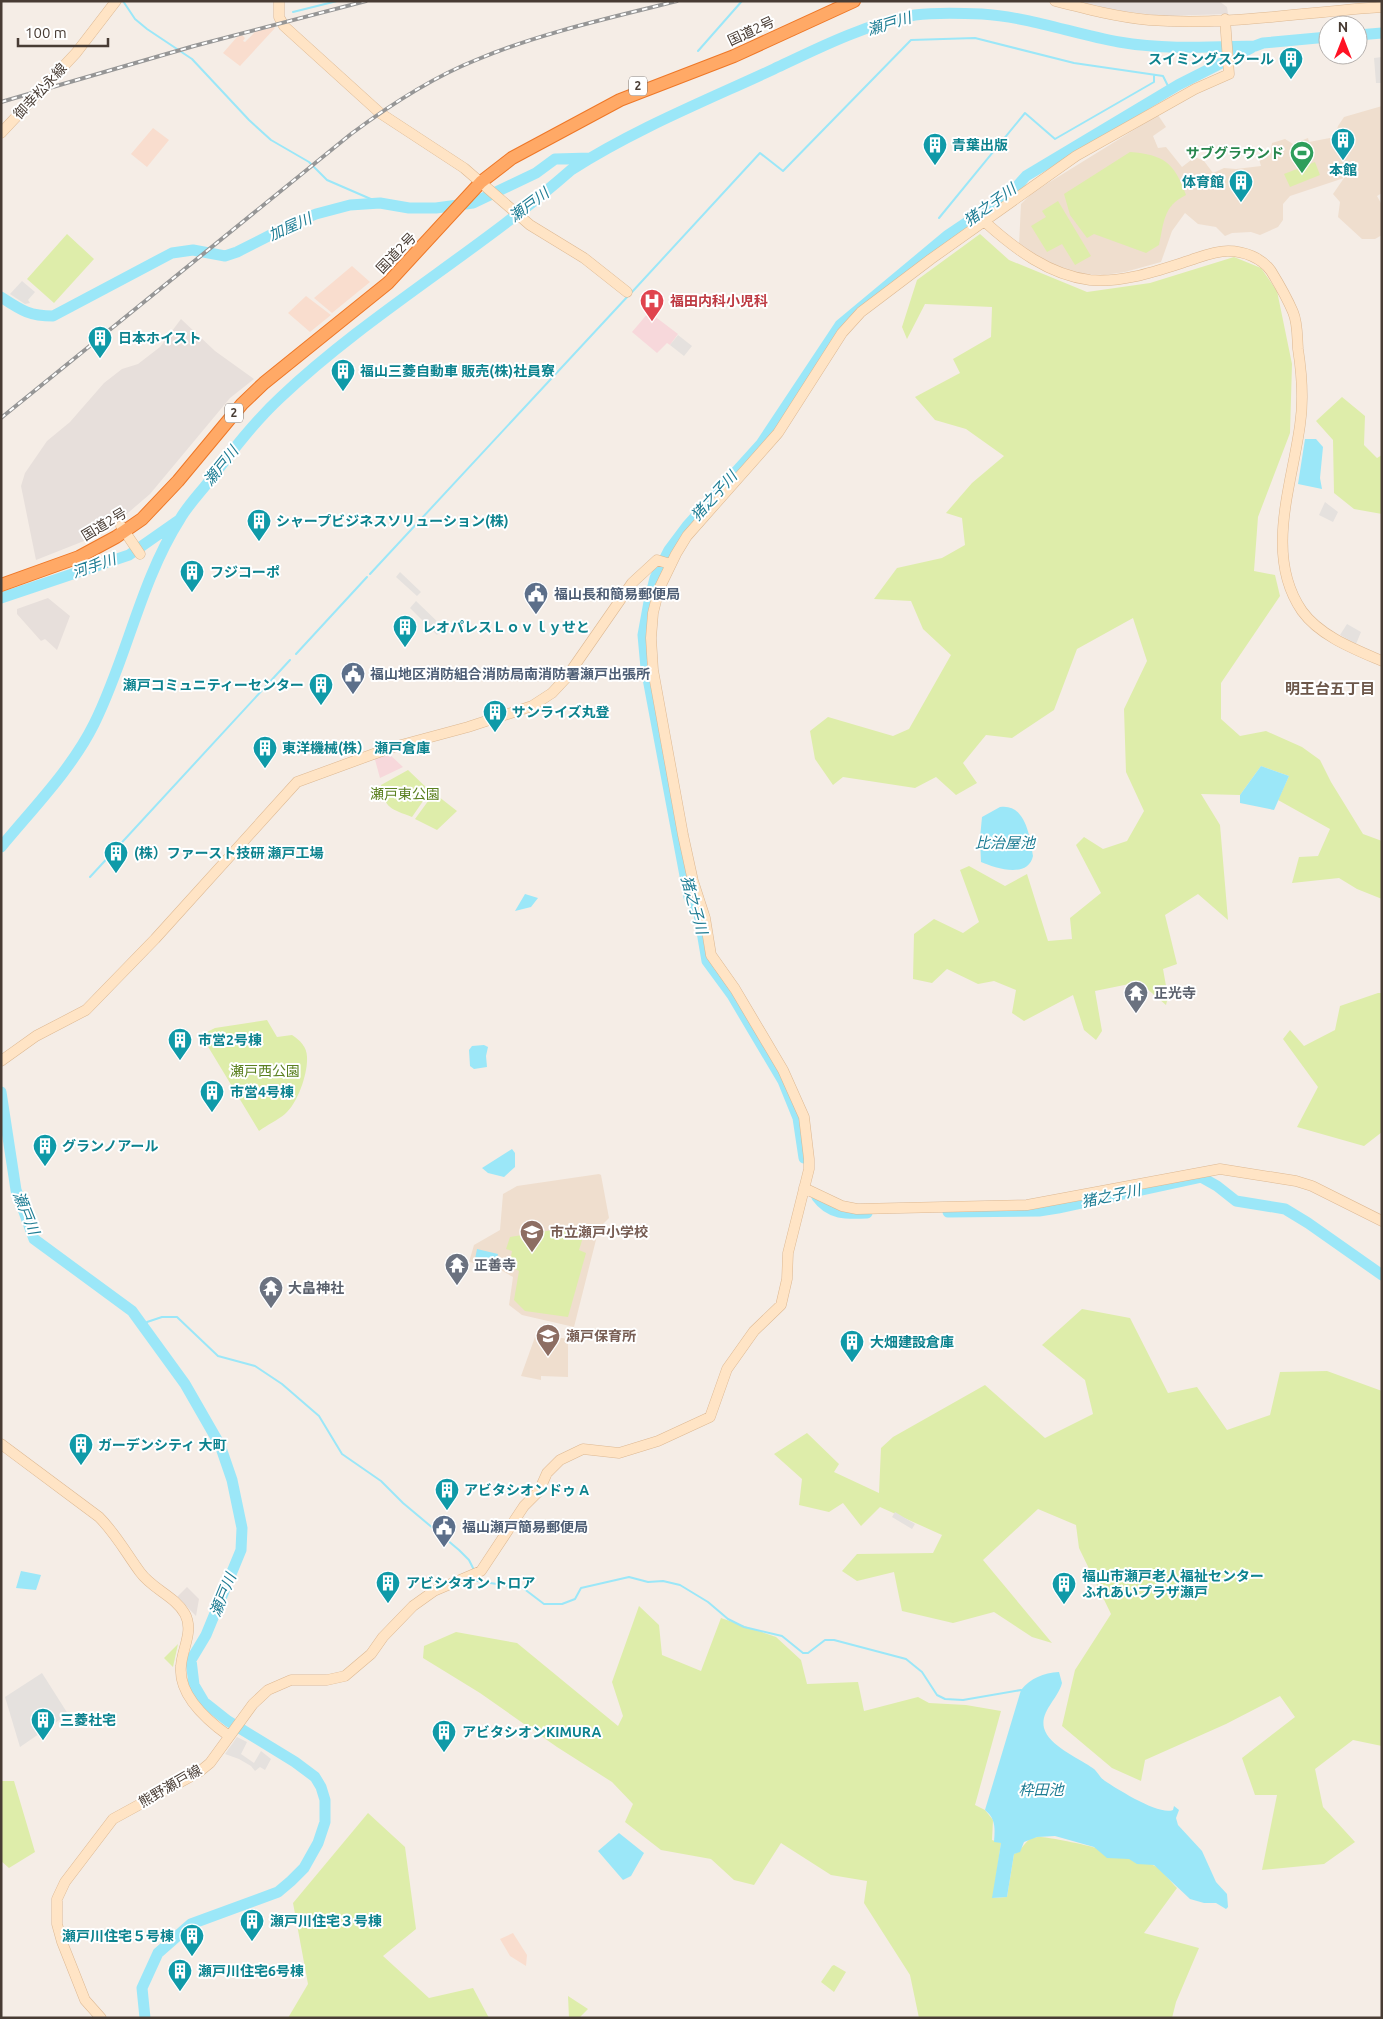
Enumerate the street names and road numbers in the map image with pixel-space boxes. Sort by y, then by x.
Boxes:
street label: 国道2号 [725,13,777,49]
street label: 御幸松永線 [10,60,70,122]
road number: 2 [629,76,647,95]
street label: 国道2号 [373,229,419,277]
road number: 2 [225,403,243,422]
street label: 国道2号 [78,504,130,544]
street label: 熊野瀬戸線 [136,1762,204,1810]

